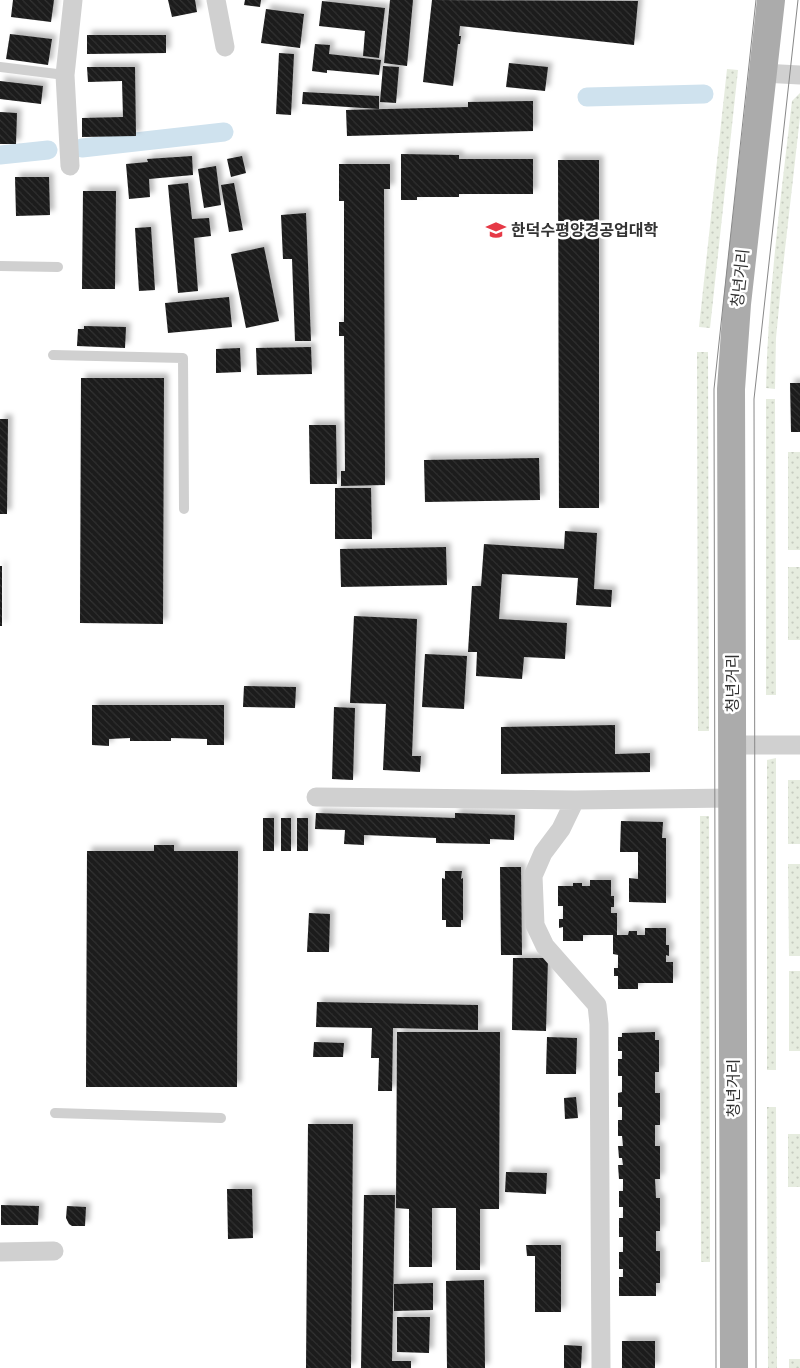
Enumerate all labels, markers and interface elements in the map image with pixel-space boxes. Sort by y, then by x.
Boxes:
school or university icon: 한덕수평양경공업대학 [485,219,507,241]
place label: 한덕수평양경공업대학 [511,221,658,240]
street label: 청년거리 [727,248,753,308]
street label: 청년거리 [723,654,742,712]
street label: 청년거리 [724,1059,743,1117]

